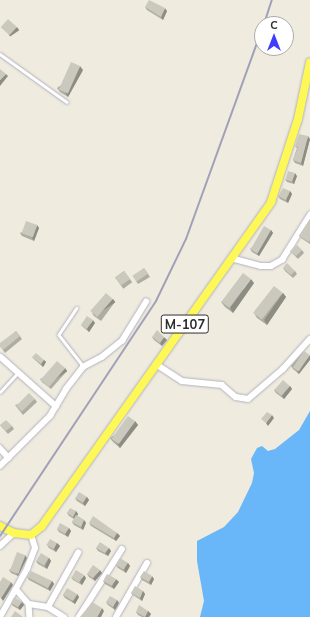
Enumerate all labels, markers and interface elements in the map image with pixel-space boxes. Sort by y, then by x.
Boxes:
north arrow [254,16,294,56]
text: С [270,18,278,32]
road number: М-107 [160,313,210,335]

